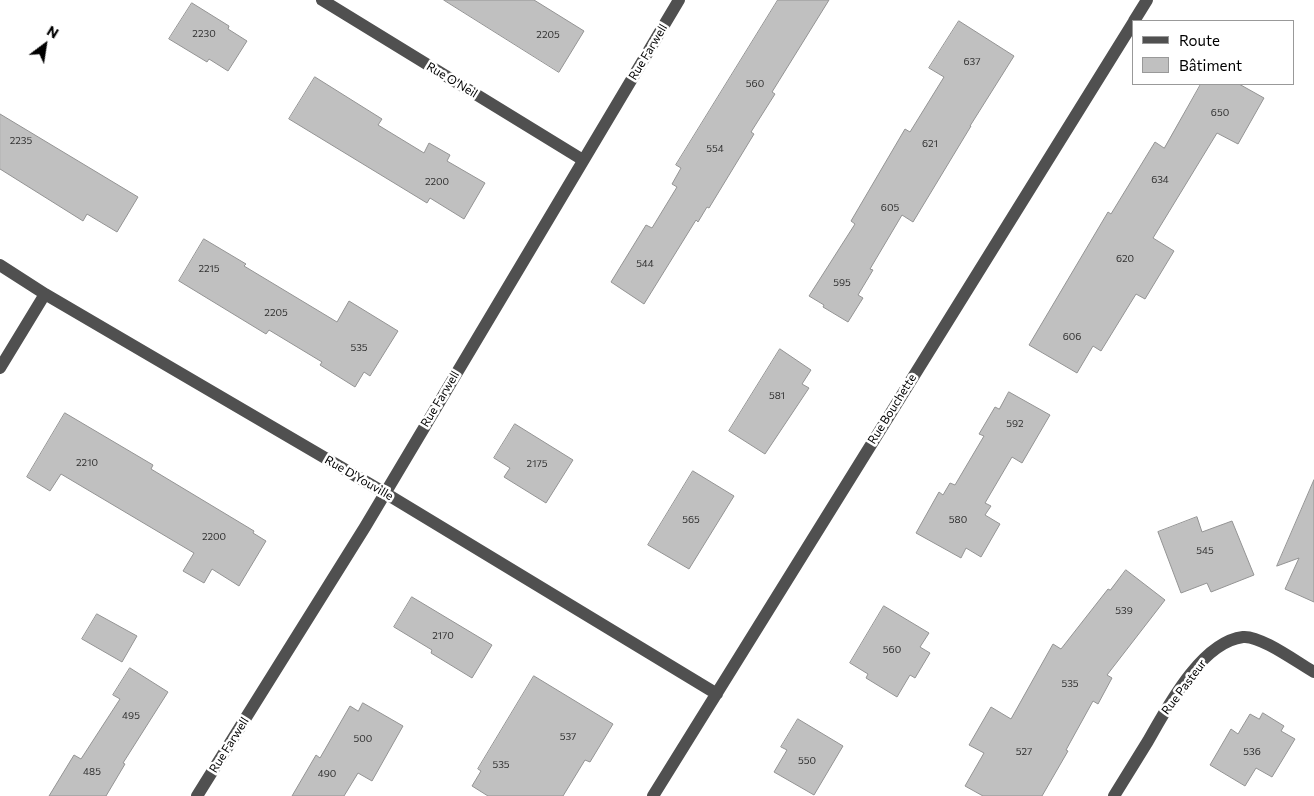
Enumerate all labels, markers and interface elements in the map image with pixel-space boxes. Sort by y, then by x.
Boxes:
north arrow [20,20,70,70]
legend [1132,20,1294,85]
street label: Rue Farwell [626,21,670,83]
text: N [44,22,62,42]
house number: 2230 [192,28,216,40]
house number: 2205 [536,29,560,41]
text: Route [1179,31,1220,49]
house number: 637 [964,56,980,68]
text: Bâtiment [1179,56,1242,74]
street label: Rue O'Neil [424,59,480,101]
house number: 560 [746,78,764,90]
house number: 650 [1211,107,1229,119]
house number: 2235 [10,135,32,147]
house number: 621 [922,138,938,150]
house number: 554 [706,143,724,155]
house number: 634 [1151,174,1169,186]
house number: 2200 [425,176,449,188]
house number: 605 [881,202,899,214]
house number: 620 [1116,253,1134,265]
house number: 544 [636,258,654,270]
house number: 2215 [198,263,220,275]
house number: 595 [833,277,851,289]
house number: 2205 [264,307,288,319]
house number: 606 [1063,331,1081,343]
house number: 535 [350,342,368,354]
street label: Rue Farwell [418,368,462,430]
street label: Rue Bouchette [865,371,919,447]
house number: 581 [769,390,785,402]
house number: 592 [1006,418,1024,430]
street label: Rue D'Youville [322,453,396,503]
house number: 2210 [76,457,98,469]
house number: 2175 [527,458,547,470]
house number: 565 [682,514,700,526]
house number: 580 [949,514,967,526]
house number: 2200 [202,531,226,543]
house number: 545 [1196,545,1214,557]
house number: 539 [1115,605,1133,617]
house number: 2170 [432,630,454,642]
house number: 560 [883,644,901,656]
street label: Rue Pasteur [1159,657,1209,717]
house number: 535 [1061,678,1079,690]
house number: 495 [122,710,140,722]
street label: Rue Farwell [206,715,252,775]
house number: 537 [560,731,576,743]
house number: 500 [354,733,372,745]
house number: 527 [1016,746,1032,758]
house number: 536 [1243,746,1261,758]
house number: 550 [798,755,816,767]
house number: 535 [492,759,510,771]
house number: 485 [83,766,101,778]
house number: 490 [318,768,336,780]

